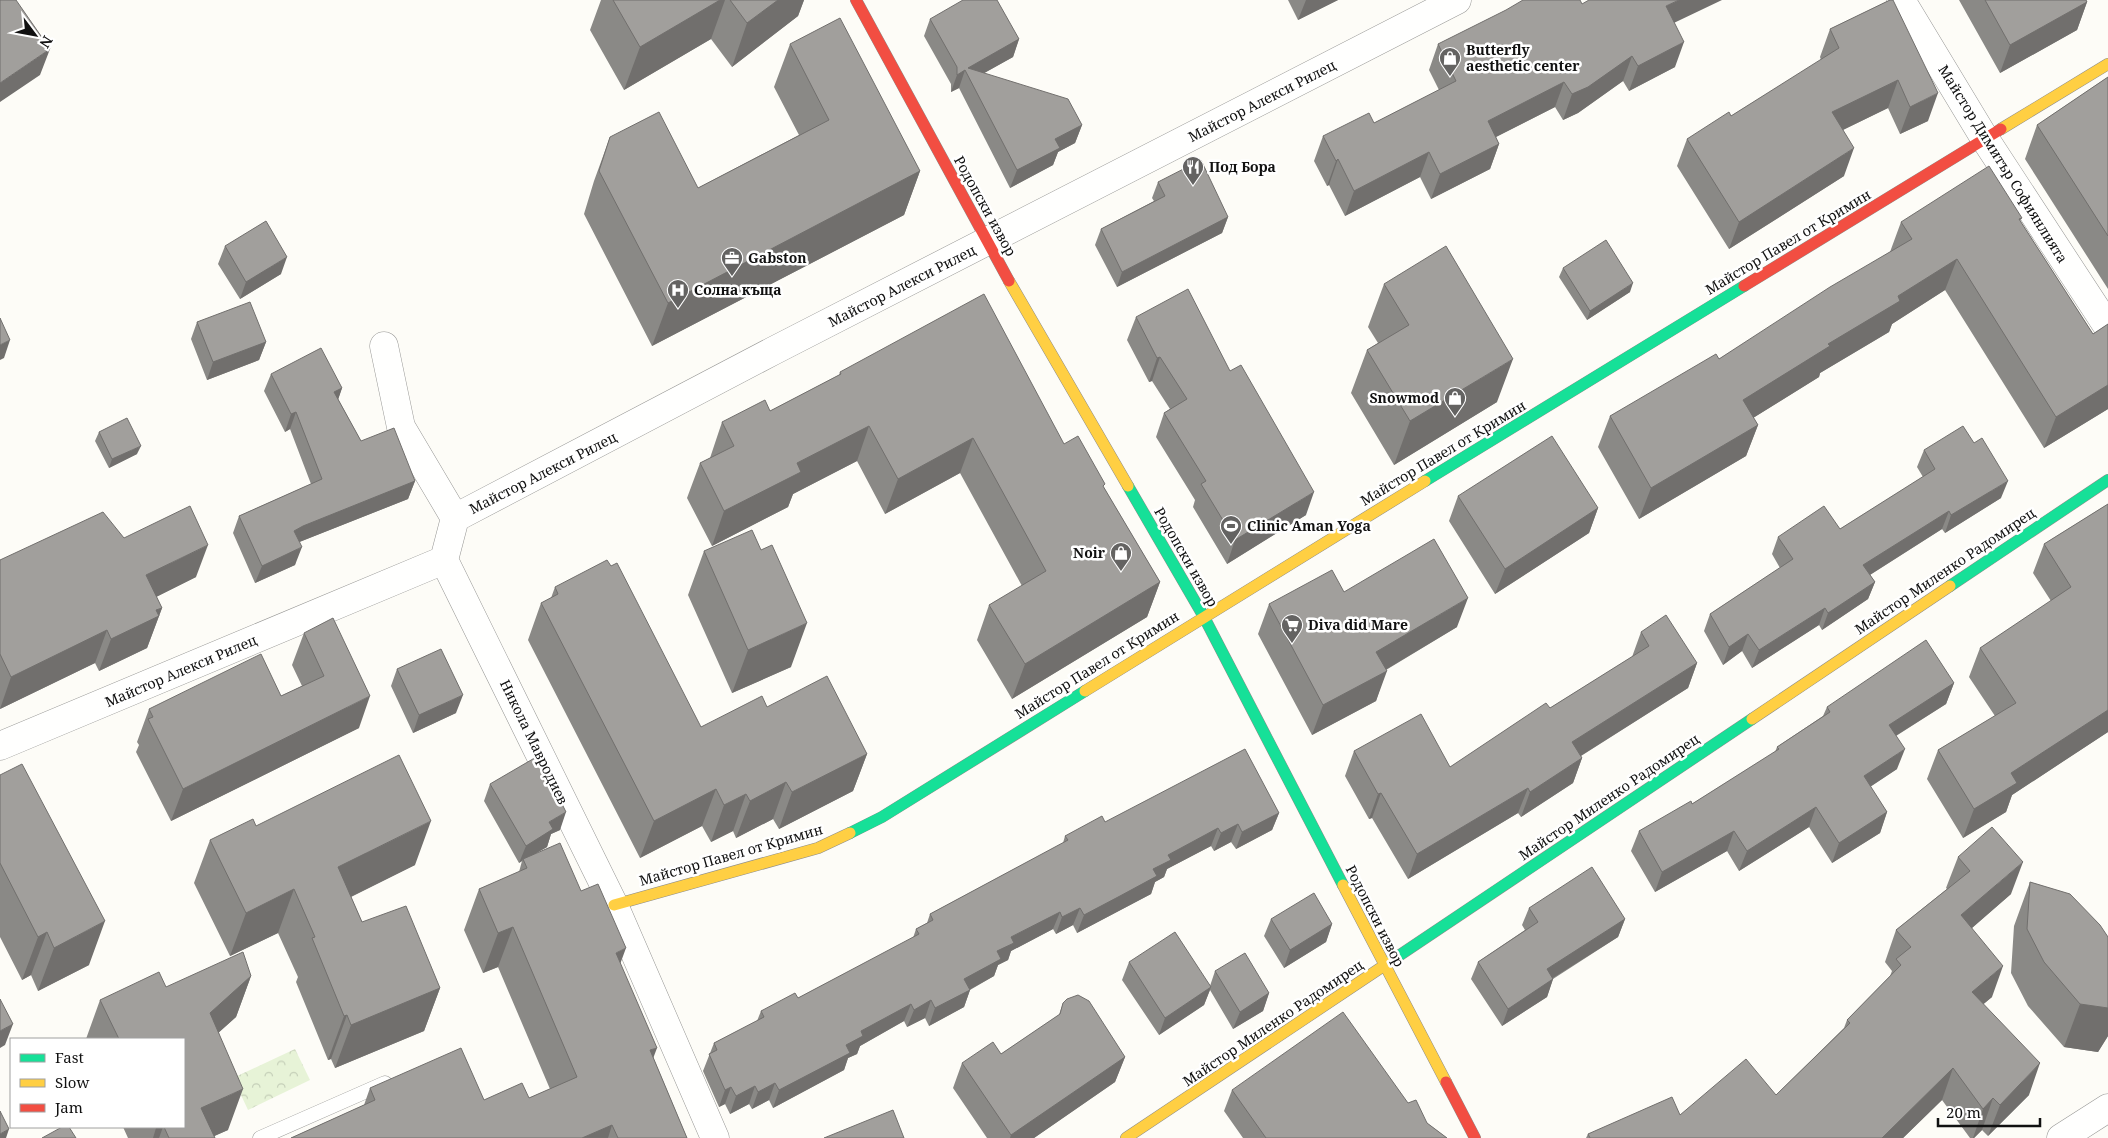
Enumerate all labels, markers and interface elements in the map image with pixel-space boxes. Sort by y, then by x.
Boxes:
north arrow [10,10,60,60]
text: N [35,32,57,52]
place label: Butterfly aesthetic center [1466,40,1580,75]
shop icon: Butterfly aesthetic center [1438,46,1462,77]
street label: Майстор Алекси Рилец [1185,55,1339,146]
street label: Майстор Димитър Софиянлията [1934,61,2072,266]
street label: Родопски извор [950,152,1021,259]
restaurant icon: Под Бора [1181,155,1205,186]
place label: Под Бора [1209,157,1276,176]
street label: Майстор Павел от Кримин [1701,185,1874,299]
street label: Майстор Алекси Рилец [825,240,979,331]
office icon: Gabston [720,246,744,277]
place label: Gabston [748,248,807,267]
hospital icon: Солна къща [666,278,690,309]
place label: Солна къща [694,280,781,299]
shop icon: Snowmod [1443,386,1467,417]
place label: Snowmod [1369,388,1439,407]
street label: Майстор Павел от Кримин [1356,396,1529,510]
street label: Майстор Алекси Рилец [466,427,620,518]
street label: Майстор Миленко Радомирец [1851,503,2039,638]
street label: Родопски извор [1150,504,1223,610]
sports icon: Clinic Aman Yoga [1219,514,1243,545]
place label: Clinic Aman Yoga [1247,516,1371,535]
shop icon: Noir [1109,541,1133,572]
place label: Noir [1073,543,1106,562]
street label: Майстор Павел от Кримин [1011,606,1182,723]
supermarket icon: Diva did Mare [1280,613,1304,644]
place label: Diva did Mare [1308,615,1408,634]
street label: Майстор Алекси Рилец [102,630,260,711]
street label: Никола Мавродиев [496,676,573,808]
street label: Майстор Миленко Радомирец [1515,729,1703,864]
street label: Майстор Павел от Кримин [637,819,825,890]
street label: Родопски извор [1342,862,1409,970]
street label: Майстор Миленко Радомирец [1179,955,1367,1090]
legend [10,1038,185,1128]
text: Fast [55,1047,84,1067]
text: Slow [55,1072,89,1092]
scale bar [1938,1096,2040,1128]
text: Jam [54,1097,83,1117]
text: 20 m [1946,1102,1981,1122]

